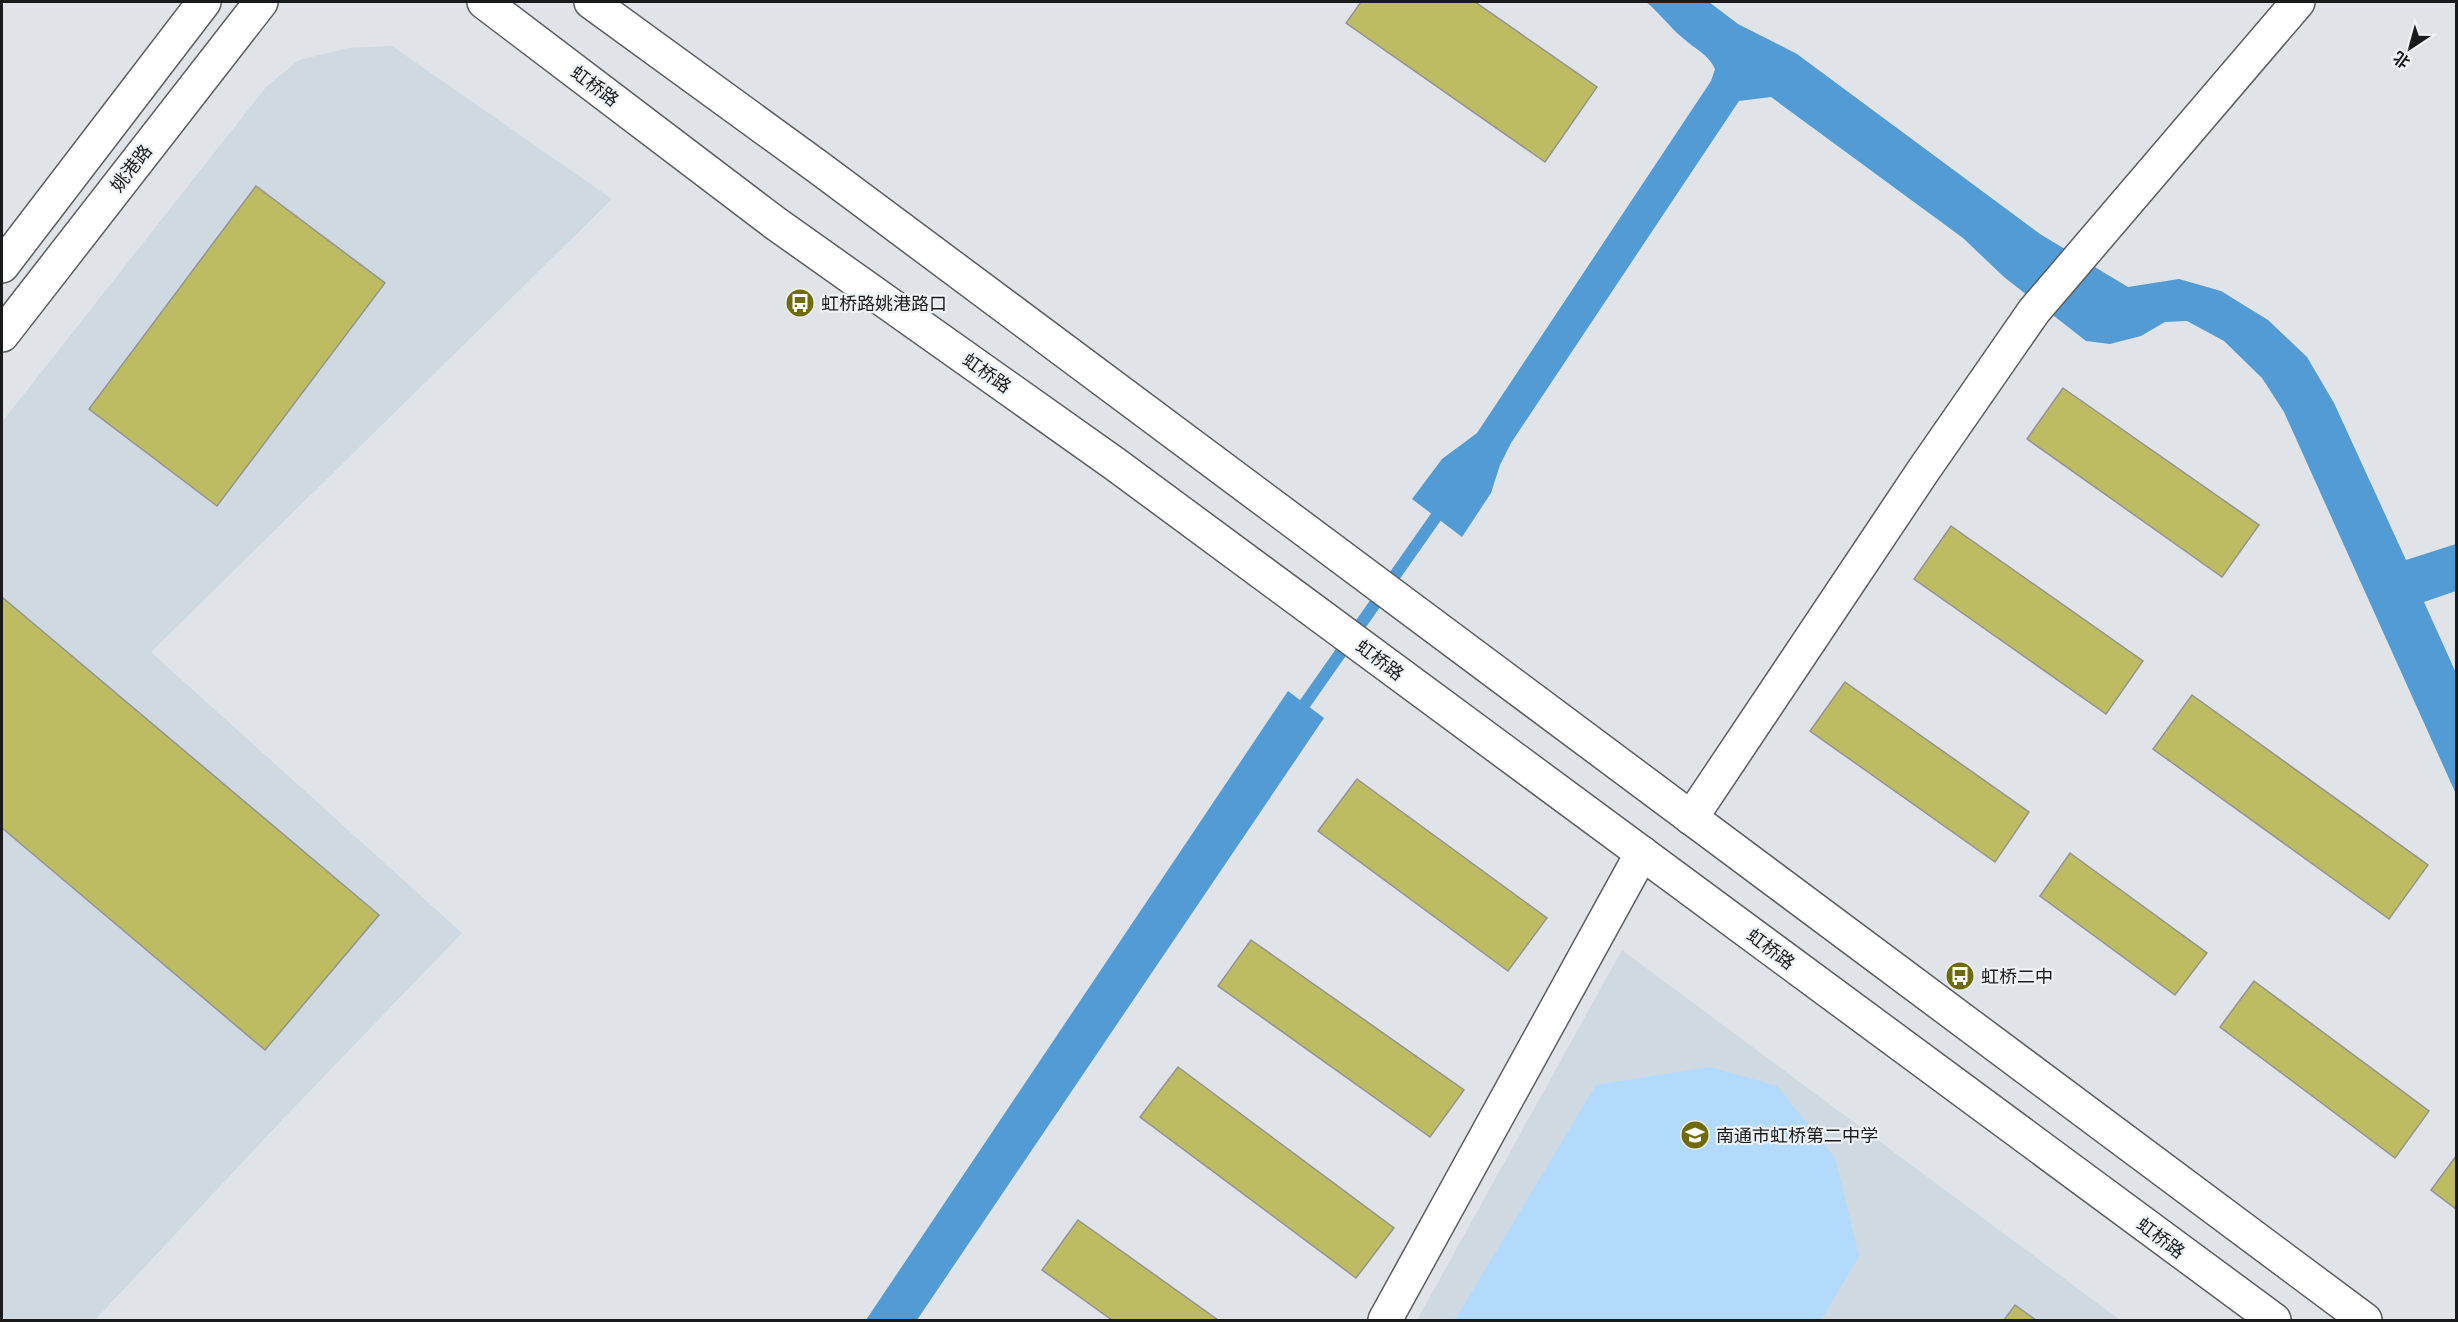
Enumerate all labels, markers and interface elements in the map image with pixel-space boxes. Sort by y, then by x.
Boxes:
north arrow [2380,18,2440,78]
text: 北 [2389,48,2413,72]
street label: 虹桥路 [567,61,623,111]
street label: 姚港路 [106,140,156,196]
bus stop icon: 虹桥路姚港路口 [784,287,816,319]
place label: 虹桥路姚港路口 [821,293,947,314]
street label: 虹桥路 [959,349,1015,397]
street label: 虹桥路 [1352,635,1408,685]
street label: 虹桥路 [1743,924,1799,974]
bus stop icon: 虹桥二中 [1944,960,1976,992]
place label: 虹桥二中 [1981,966,2053,987]
school or university icon: 南通市虹桥第二中学 [1679,1119,1711,1151]
place label: 南通市虹桥第二中学 [1716,1125,1878,1146]
street label: 虹桥路 [2133,1213,2189,1263]

